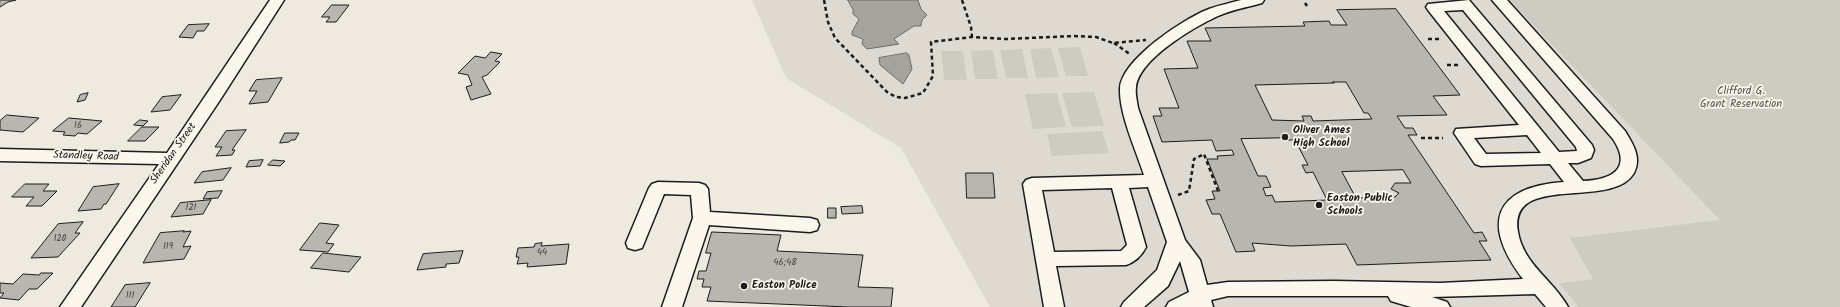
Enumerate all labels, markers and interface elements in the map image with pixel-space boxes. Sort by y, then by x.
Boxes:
park label: Clifford G. Grant Reservation [1700,85,1782,111]
house number: 16 [74,121,82,131]
street label: Sheridan Street [148,121,200,187]
place label: Oliver Ames High School [1293,124,1350,150]
marker: Oliver Ames High School [1280,132,1290,142]
street label: Standley Road [53,149,119,165]
place label: Easton Public Schools [1327,192,1393,218]
marker: Easton Public Schools [1314,200,1324,210]
house number: 121 [186,203,196,213]
house number: 120 [54,234,66,244]
house number: 119 [163,242,173,252]
house number: 44 [537,248,547,258]
house number: 46;48 [773,258,797,268]
place label: Easton Police [752,279,817,293]
marker: Easton Police [739,281,749,291]
house number: 111 [126,291,134,301]

